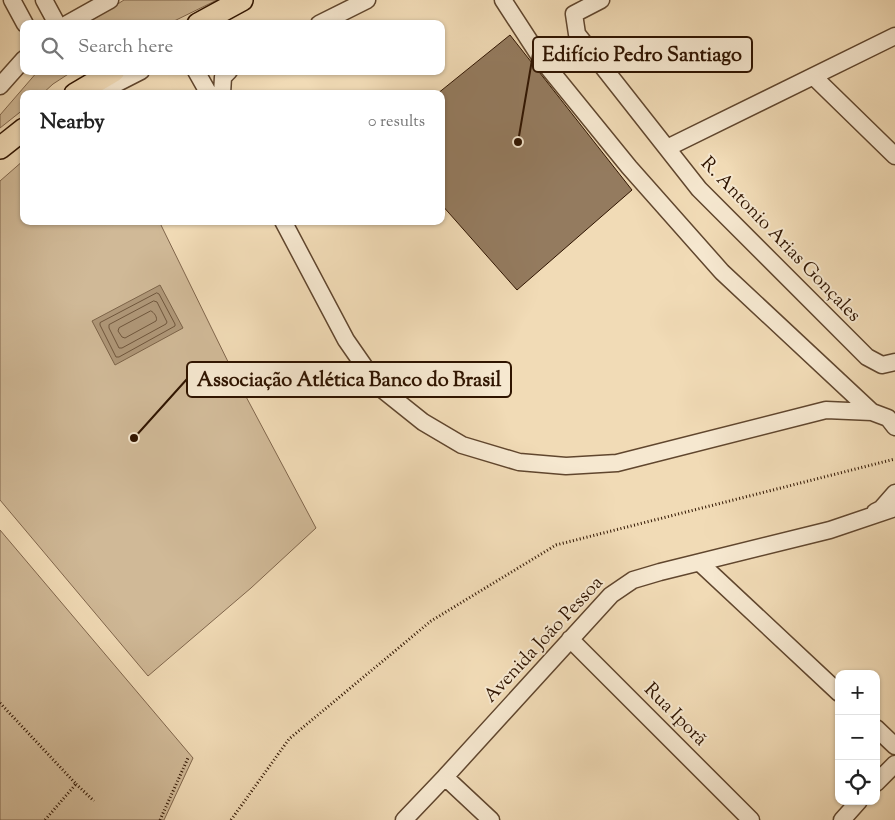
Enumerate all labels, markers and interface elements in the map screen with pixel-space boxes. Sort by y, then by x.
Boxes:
search box [20,20,445,75]
icon: search [38,34,66,62]
text: Search here [78,34,173,61]
callout: Edifício Pedro Santiago [533,37,752,72]
text: Edifício Pedro Santiago [542,42,742,71]
text: Nearby [40,108,105,138]
text: 0 results [368,111,425,134]
street label: R. Antonio Arias Gonçales [694,151,866,329]
callout: Associação Atlética Banco do Brasil [187,362,511,397]
text: Associação Atlética Banco do Brasil [197,367,502,396]
street label: Avenida João Pessoa [478,571,610,709]
map controls [835,670,880,805]
button: + [835,670,880,715]
street label: Rua Iporã [637,677,713,753]
button: − [835,715,880,760]
button: locate [835,760,880,805]

